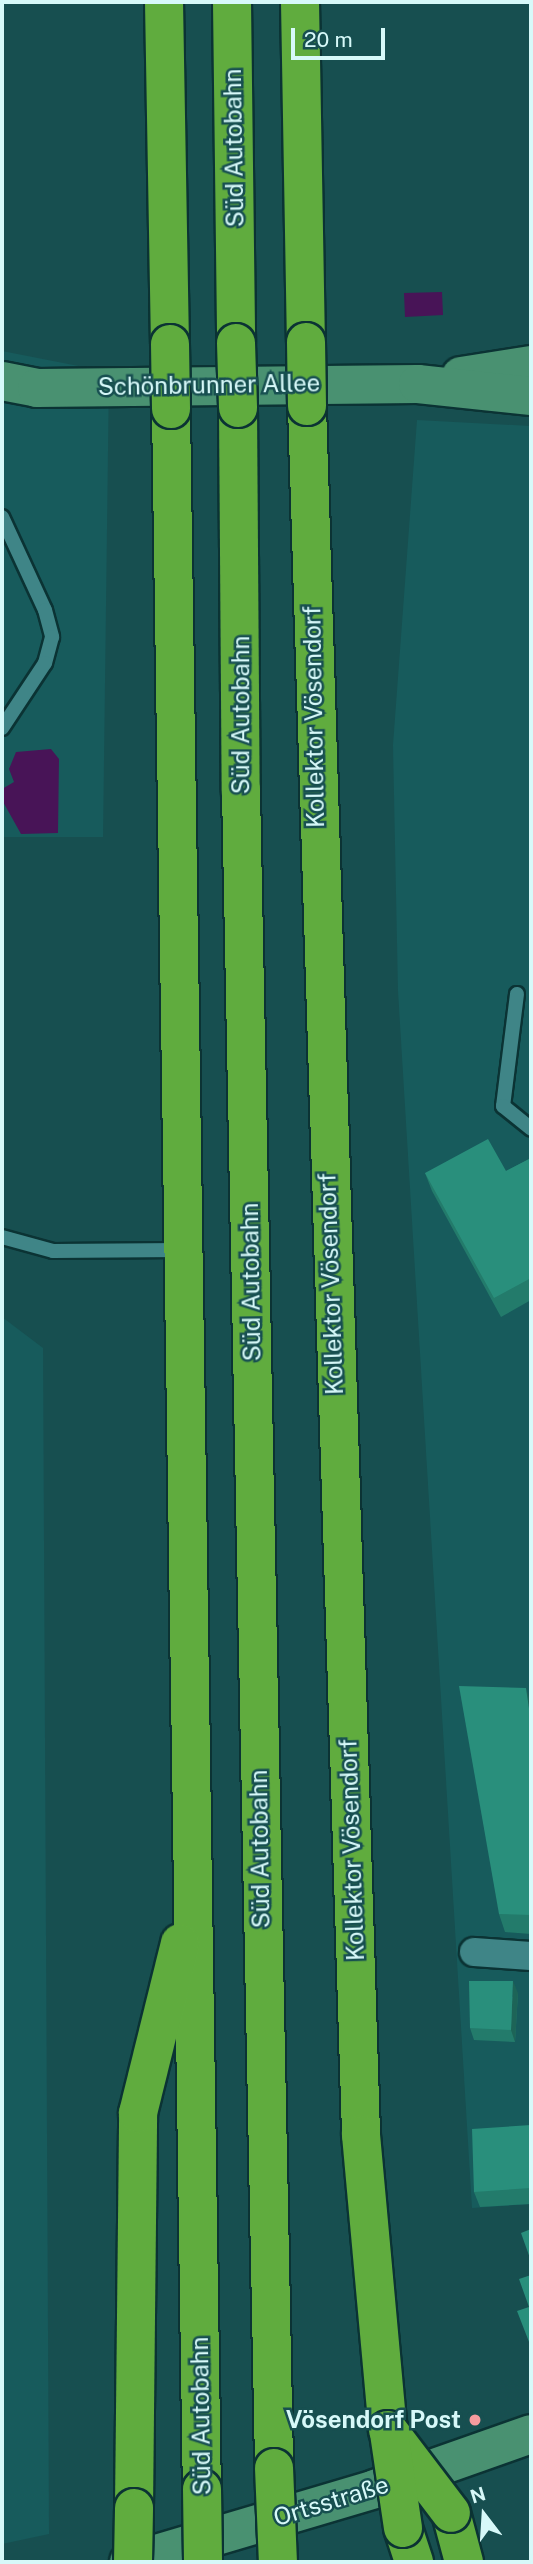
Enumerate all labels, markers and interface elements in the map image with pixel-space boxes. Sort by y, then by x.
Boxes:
scale bar [295,14,390,58]
text: 20 m [304,27,353,52]
street label: Süd Autobahn [218,68,250,228]
street label: Schönbrunner Allee [98,369,320,401]
street label: Kollektor Vösendorf [298,606,330,828]
street label: Süd Autobahn [227,636,255,794]
street label: Kollektor Vösendorf [313,1172,349,1396]
street label: Süd Autobahn [235,1202,267,1362]
street label: Kollektor Vösendorf [334,1738,370,1962]
street label: Süd Autobahn [244,1769,276,1929]
street label: Süd Autobahn [185,2336,217,2496]
place label: Vösendorf Post [286,2406,461,2434]
marker: Vösendorf Post [467,2412,483,2428]
street label: Ortsstraße [270,2470,392,2532]
north arrow [449,2480,519,2550]
text: N [468,2482,488,2508]

